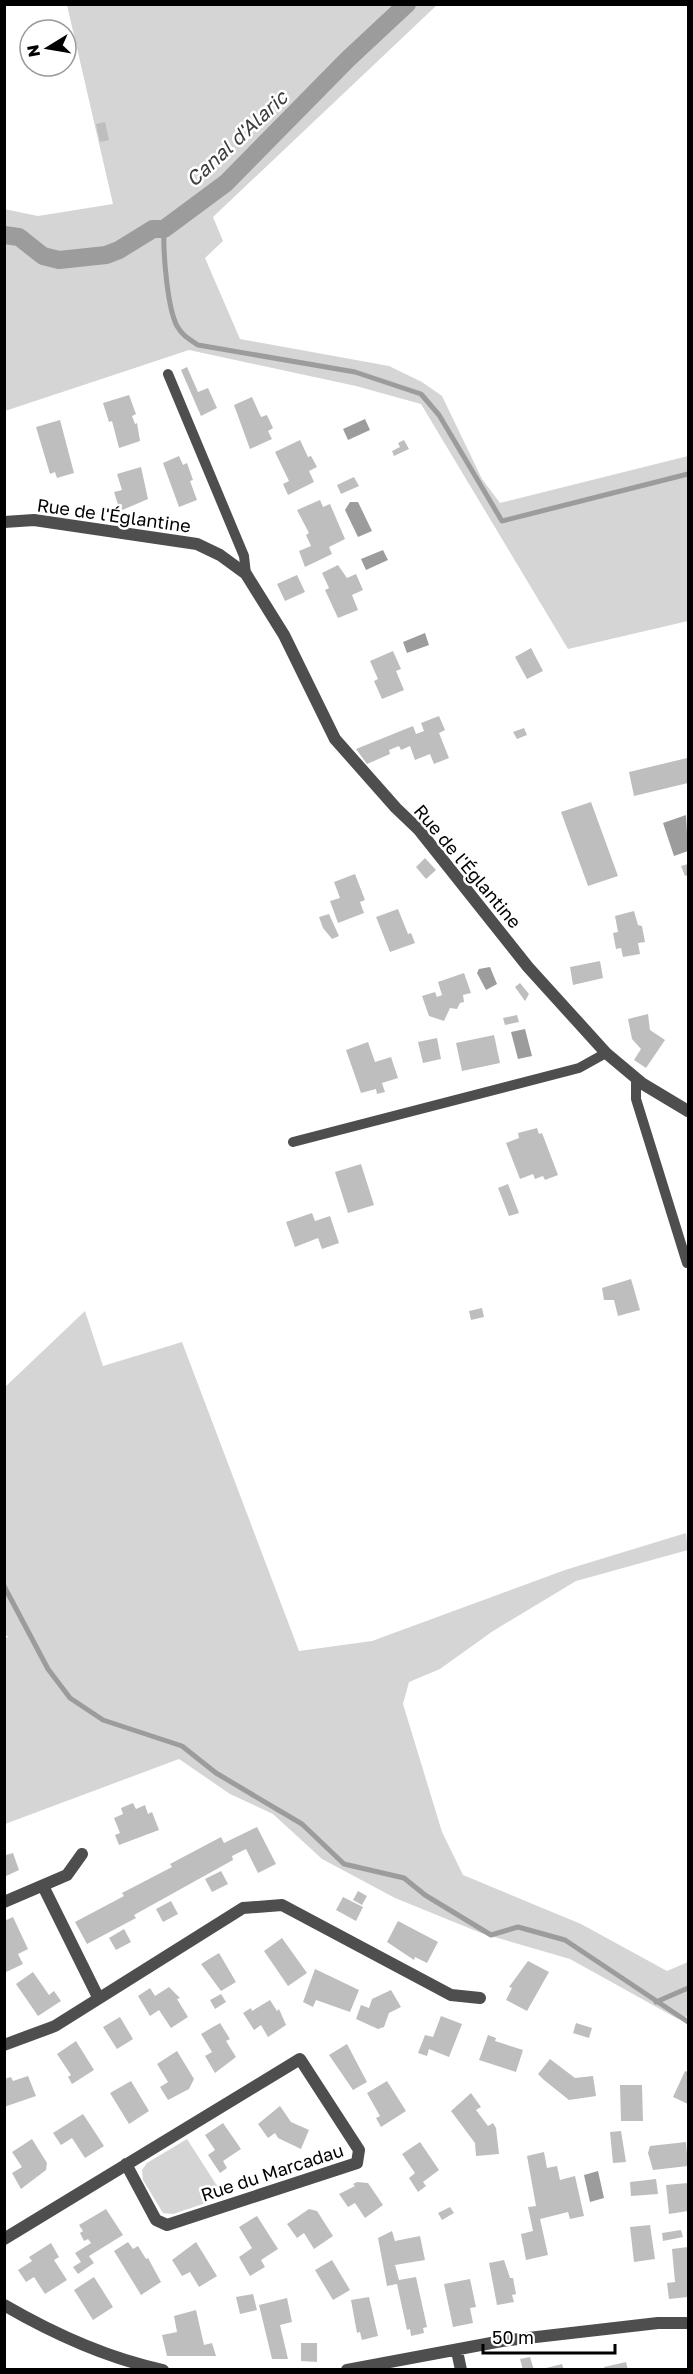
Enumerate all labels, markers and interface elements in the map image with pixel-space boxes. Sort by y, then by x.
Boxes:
north arrow [18,18,78,78]
text: N [22,43,44,59]
water label: Canal d'Alaric [180,84,292,191]
street label: Rue de l'Églantine [36,493,192,537]
street label: Rue de l'Églantine [410,800,526,932]
street label: Rue du Marcadau [198,2139,346,2205]
scale bar [483,2317,615,2355]
text: 50 m [492,2326,534,2348]

